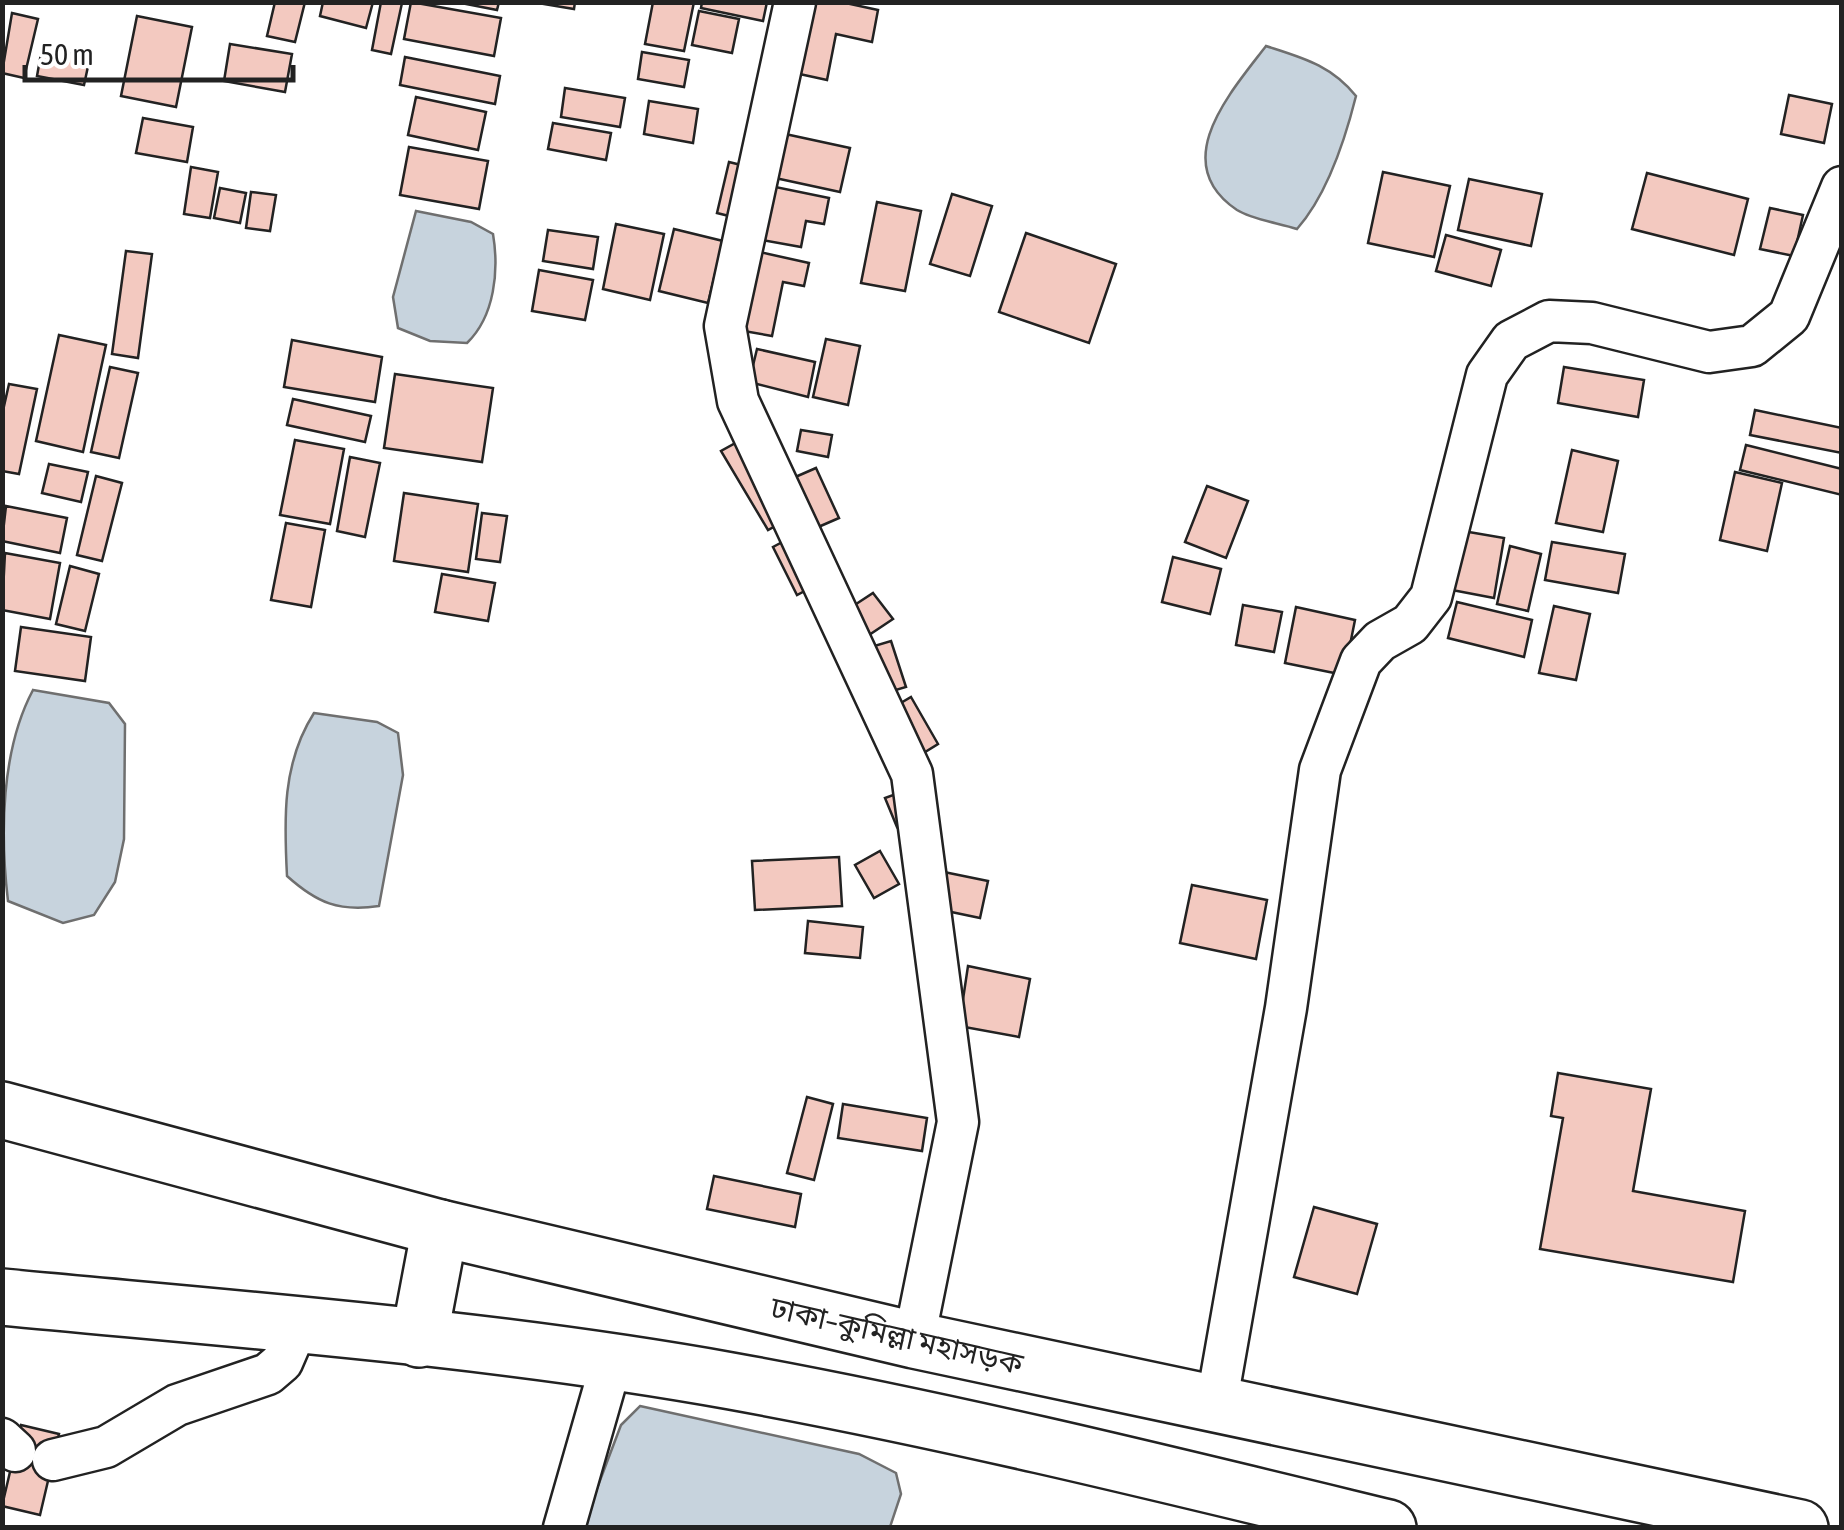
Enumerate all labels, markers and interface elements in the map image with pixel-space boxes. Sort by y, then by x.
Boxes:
scale bar [25,20,292,82]
text: 50 m [40,37,94,71]
street label: ঢাকা–কুমিল্লা মহাসড়ক [766,1289,1027,1382]

